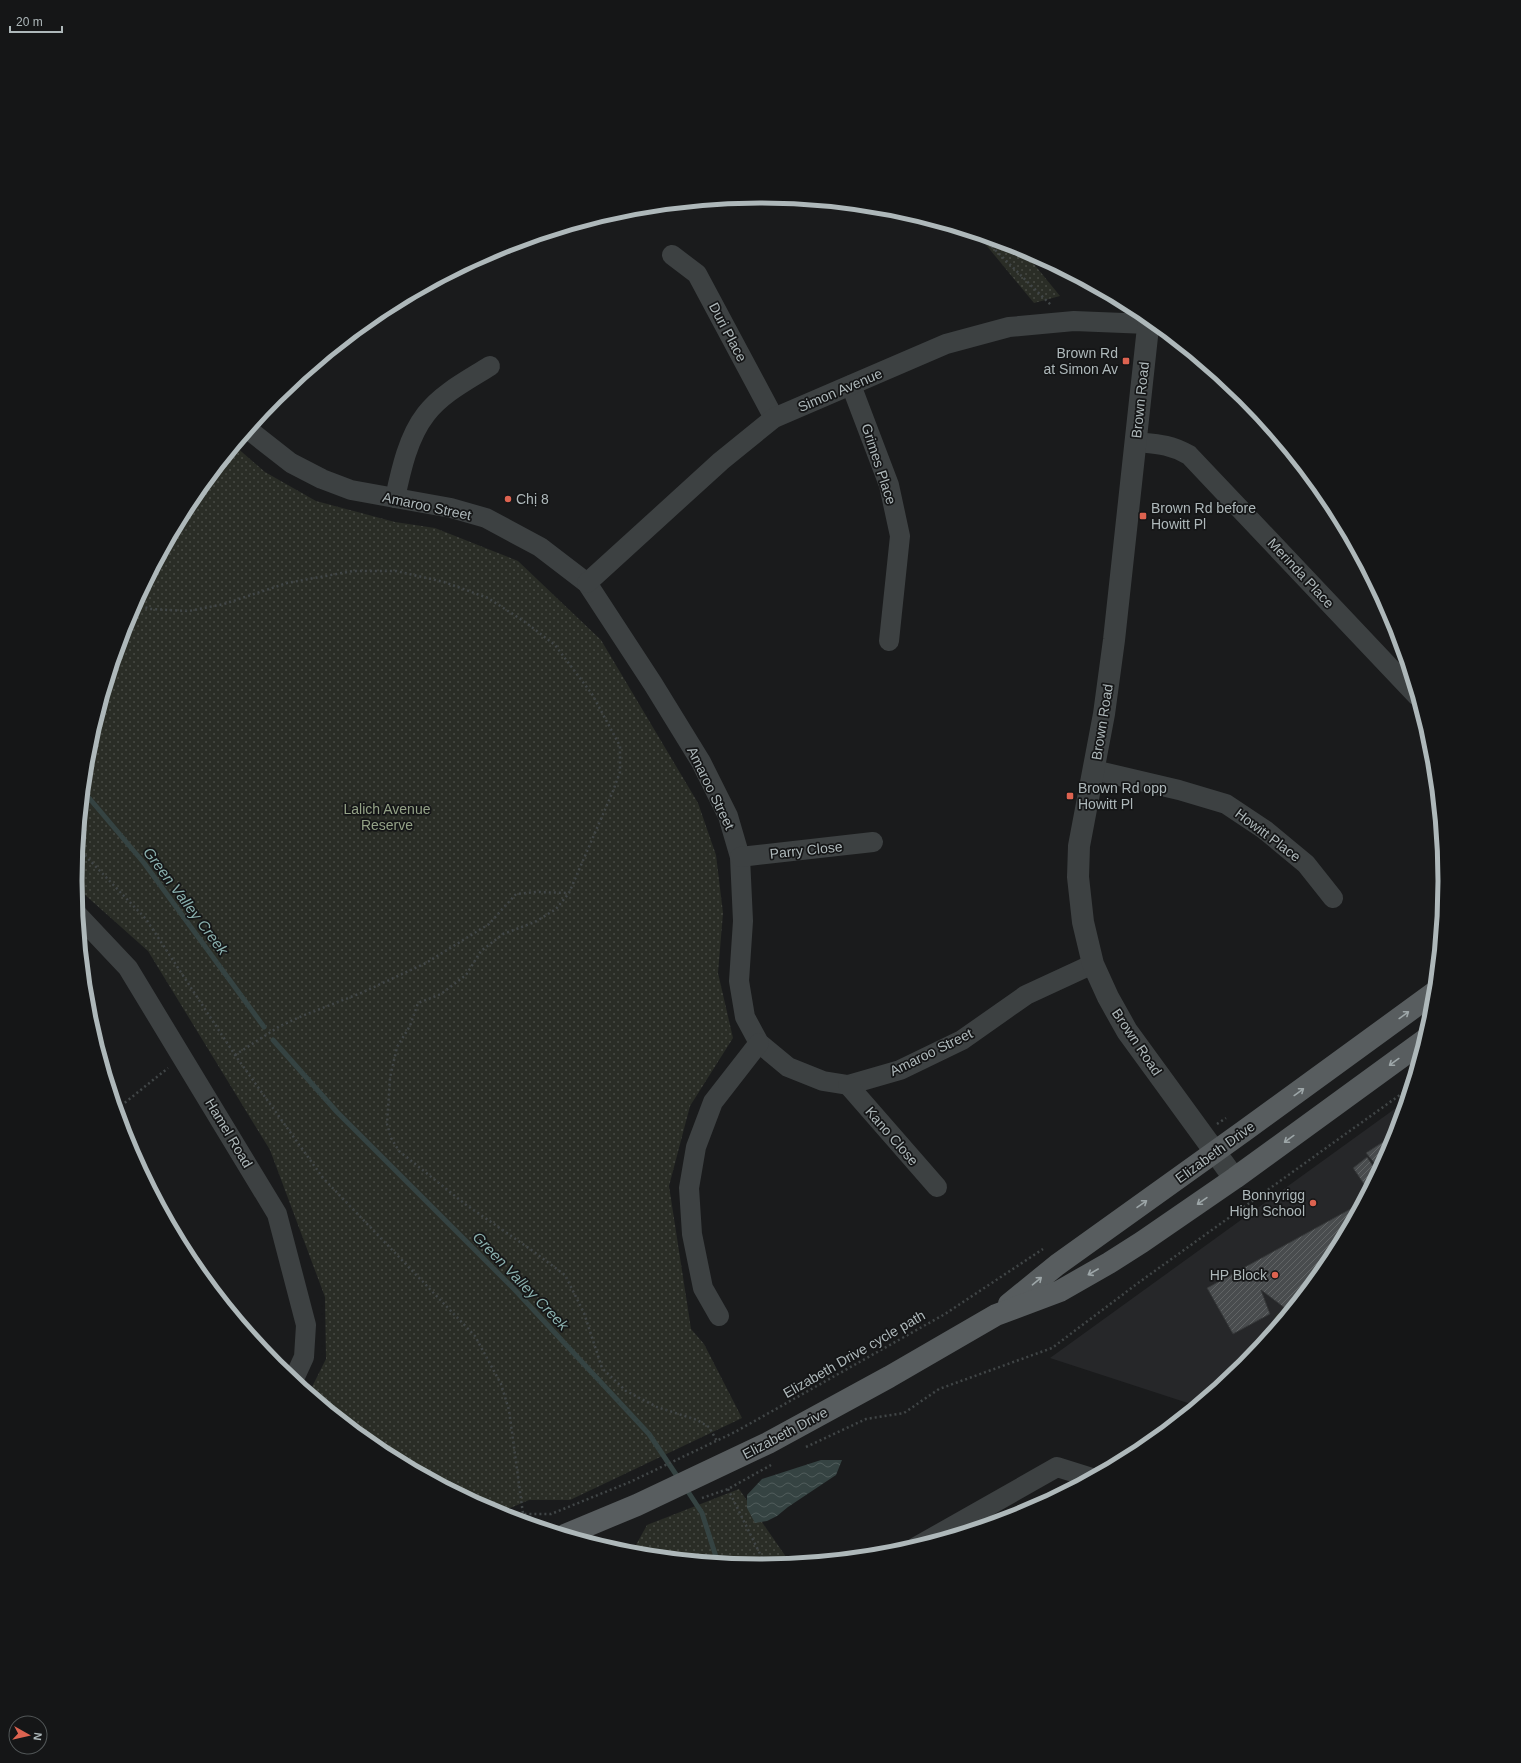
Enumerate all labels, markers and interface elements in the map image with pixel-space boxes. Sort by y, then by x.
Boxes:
scale bar [10,8,62,34]
text: 20 m [16,15,43,29]
street label: Duri Place [706,300,750,364]
place label: Brown Rd at Simon Av [1044,345,1118,377]
marker: Brown Rd at Simon Av [1121,356,1131,366]
street label: Brown Road [1128,361,1152,439]
street label: Simon Avenue [795,365,885,415]
street label: Grimes Place [858,422,900,507]
street label: Amaroo Street [381,489,473,523]
place label: Chị 8 [516,491,549,507]
marker: Chị 8 [503,494,513,504]
place label: Brown Rd before Howitt Pl [1151,500,1256,532]
marker: Brown Rd before Howitt Pl [1138,511,1148,521]
street label: Merinda Place [1265,535,1338,611]
street label: Brown Road [1088,683,1116,761]
street label: Amaroo Street [684,744,738,832]
place label: Brown Rd opp Howitt Pl [1078,780,1167,812]
marker: Brown Rd opp Howitt Pl [1065,791,1075,801]
park label: Lalich Avenue Reserve [344,801,431,833]
street label: Howitt Place [1232,805,1304,865]
street label: Parry Close [769,838,843,862]
water label: Green Valley Creek [140,844,233,959]
street label: Brown Road [1109,1006,1165,1078]
one-way arrow [1398,1011,1409,1019]
street label: Amaroo Street [887,1025,975,1079]
one-way arrow [1389,1058,1400,1066]
one-way arrow [1293,1088,1304,1096]
street label: Hamel Road [202,1096,256,1170]
street label: Kano Close [862,1103,922,1169]
street label: Elizabeth Drive [1172,1118,1258,1186]
one-way arrow [1284,1135,1295,1143]
place label: Bonnyrigg High School [1230,1187,1305,1219]
one-way arrow [1196,1197,1207,1205]
marker: Bonnyrigg High School [1308,1198,1318,1208]
one-way arrow [1136,1200,1147,1208]
water label: Green Valley Creek [470,1228,573,1335]
place label: HP Block [1210,1267,1268,1283]
one-way arrow [1087,1269,1099,1277]
marker: HP Block [1270,1270,1280,1280]
one-way arrow [1032,1277,1042,1286]
street label: Elizabeth Drive cycle path [780,1307,928,1401]
street label: Elizabeth Drive [740,1404,831,1462]
north arrow [8,1715,48,1755]
text: N [31,1732,44,1741]

